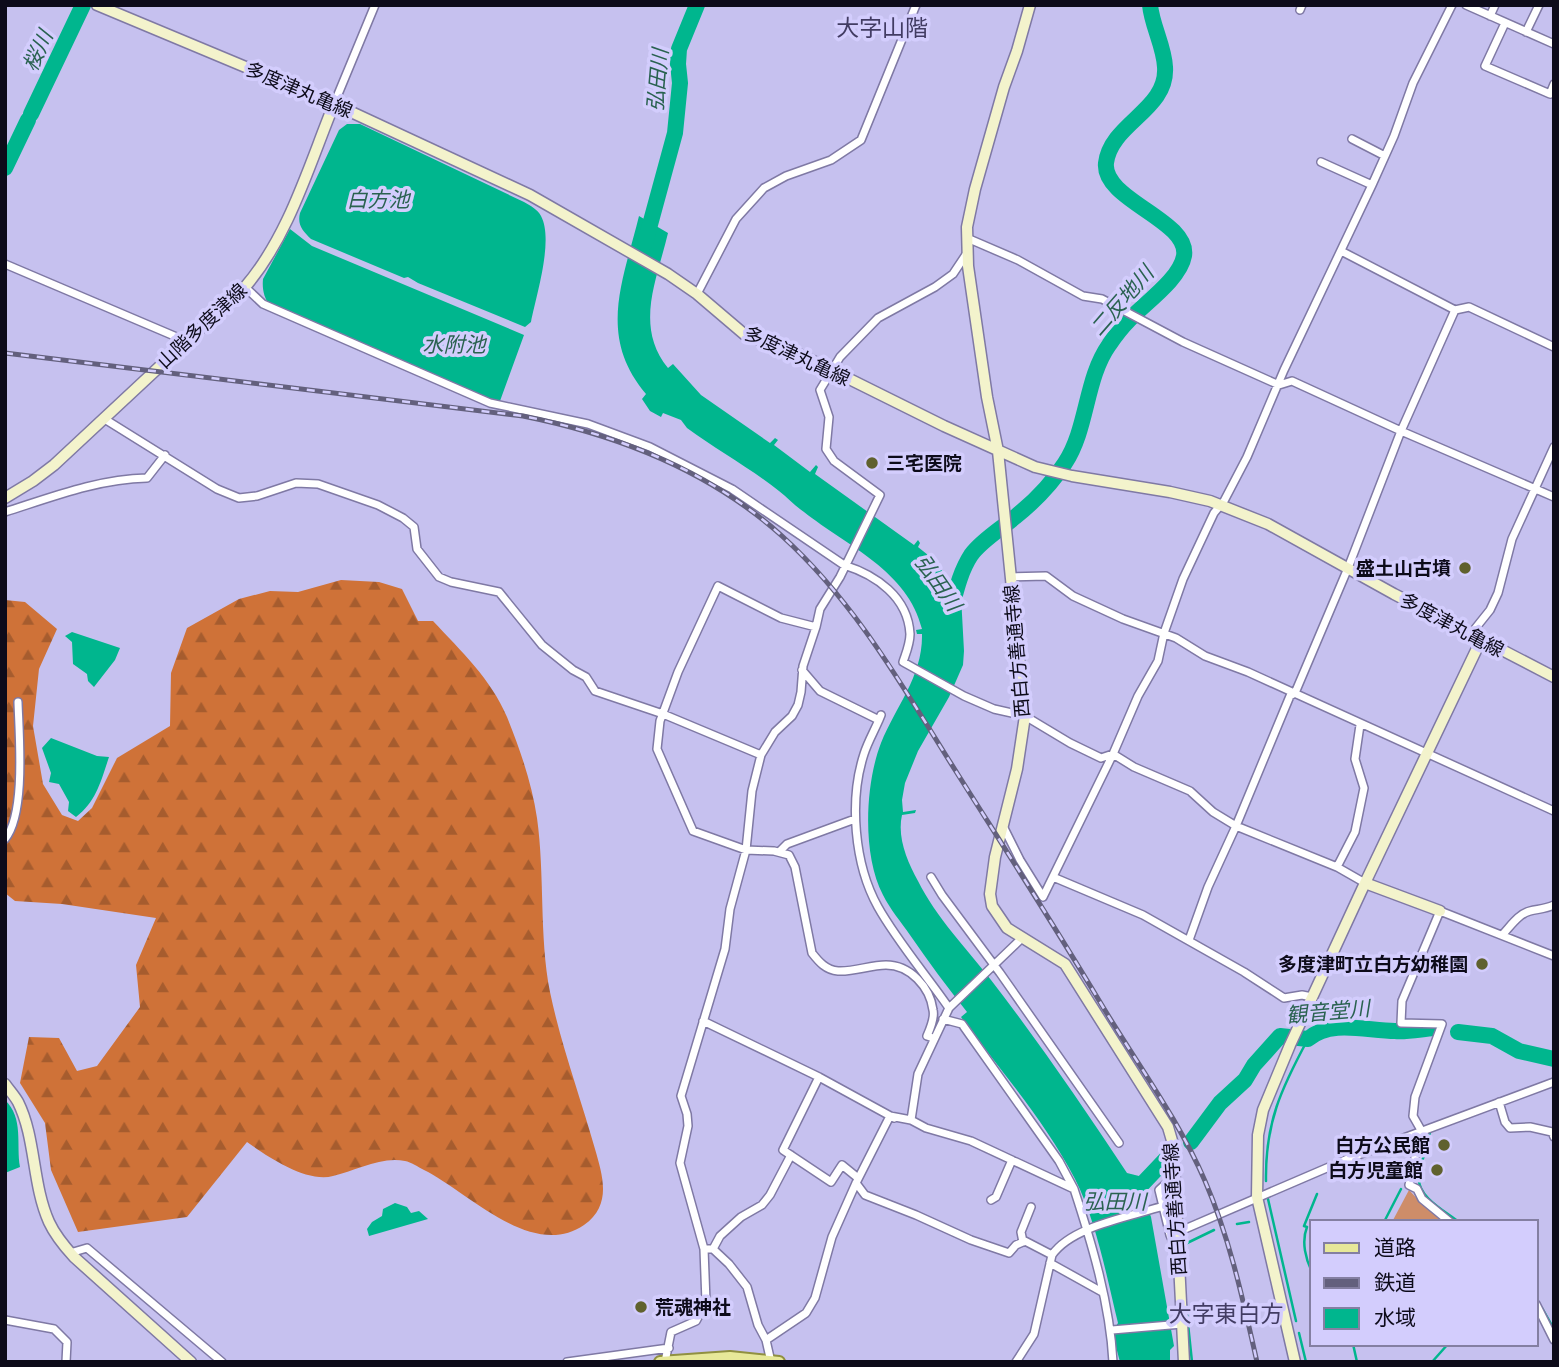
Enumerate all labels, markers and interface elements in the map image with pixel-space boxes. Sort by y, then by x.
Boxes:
district label: 大字山階 [836,15,928,41]
water label: 桜川 [18,25,59,75]
water label: 弘田川 [643,46,673,112]
street label: 多度津丸亀線 [242,58,356,122]
water label: 白方池 [347,188,411,212]
water label: 二反地川 [1085,260,1160,341]
street label: 山階多度津線 [153,279,251,373]
street label: 多度津丸亀線 [741,322,853,390]
water label: 水附池 [423,333,487,357]
place label: 三宅医院 [886,453,962,474]
marker: 三宅医院 [864,455,880,471]
water label: 弘田川 [910,550,967,617]
place label: 盛土山古墳 [1356,558,1451,579]
marker: 盛土山古墳 [1457,560,1473,576]
street label: 西白方善通寺線 [1001,584,1033,718]
street label: 多度津丸亀線 [1397,589,1507,661]
place label: 多度津町立白方幼稚園 [1278,954,1468,975]
marker: 多度津町立白方幼稚園 [1474,956,1490,972]
water label: 観音堂川 [1285,996,1373,1028]
place label: 白方公民館 [1335,1135,1430,1156]
marker: 白方公民館 [1436,1137,1452,1153]
street label: 西白方善通寺線 [1160,1142,1190,1276]
place label: 白方児童館 [1328,1160,1423,1181]
marker: 白方児童館 [1429,1162,1445,1178]
water label: 弘田川 [1084,1190,1148,1214]
legend [1310,1220,1538,1346]
text: 道路 [1374,1236,1416,1260]
text: 鉄道 [1374,1271,1416,1295]
place label: 荒魂神社 [655,1297,731,1318]
marker: 荒魂神社 [633,1299,649,1315]
district label: 大字東白方 [1169,1301,1284,1327]
text: 水域 [1374,1306,1416,1330]

